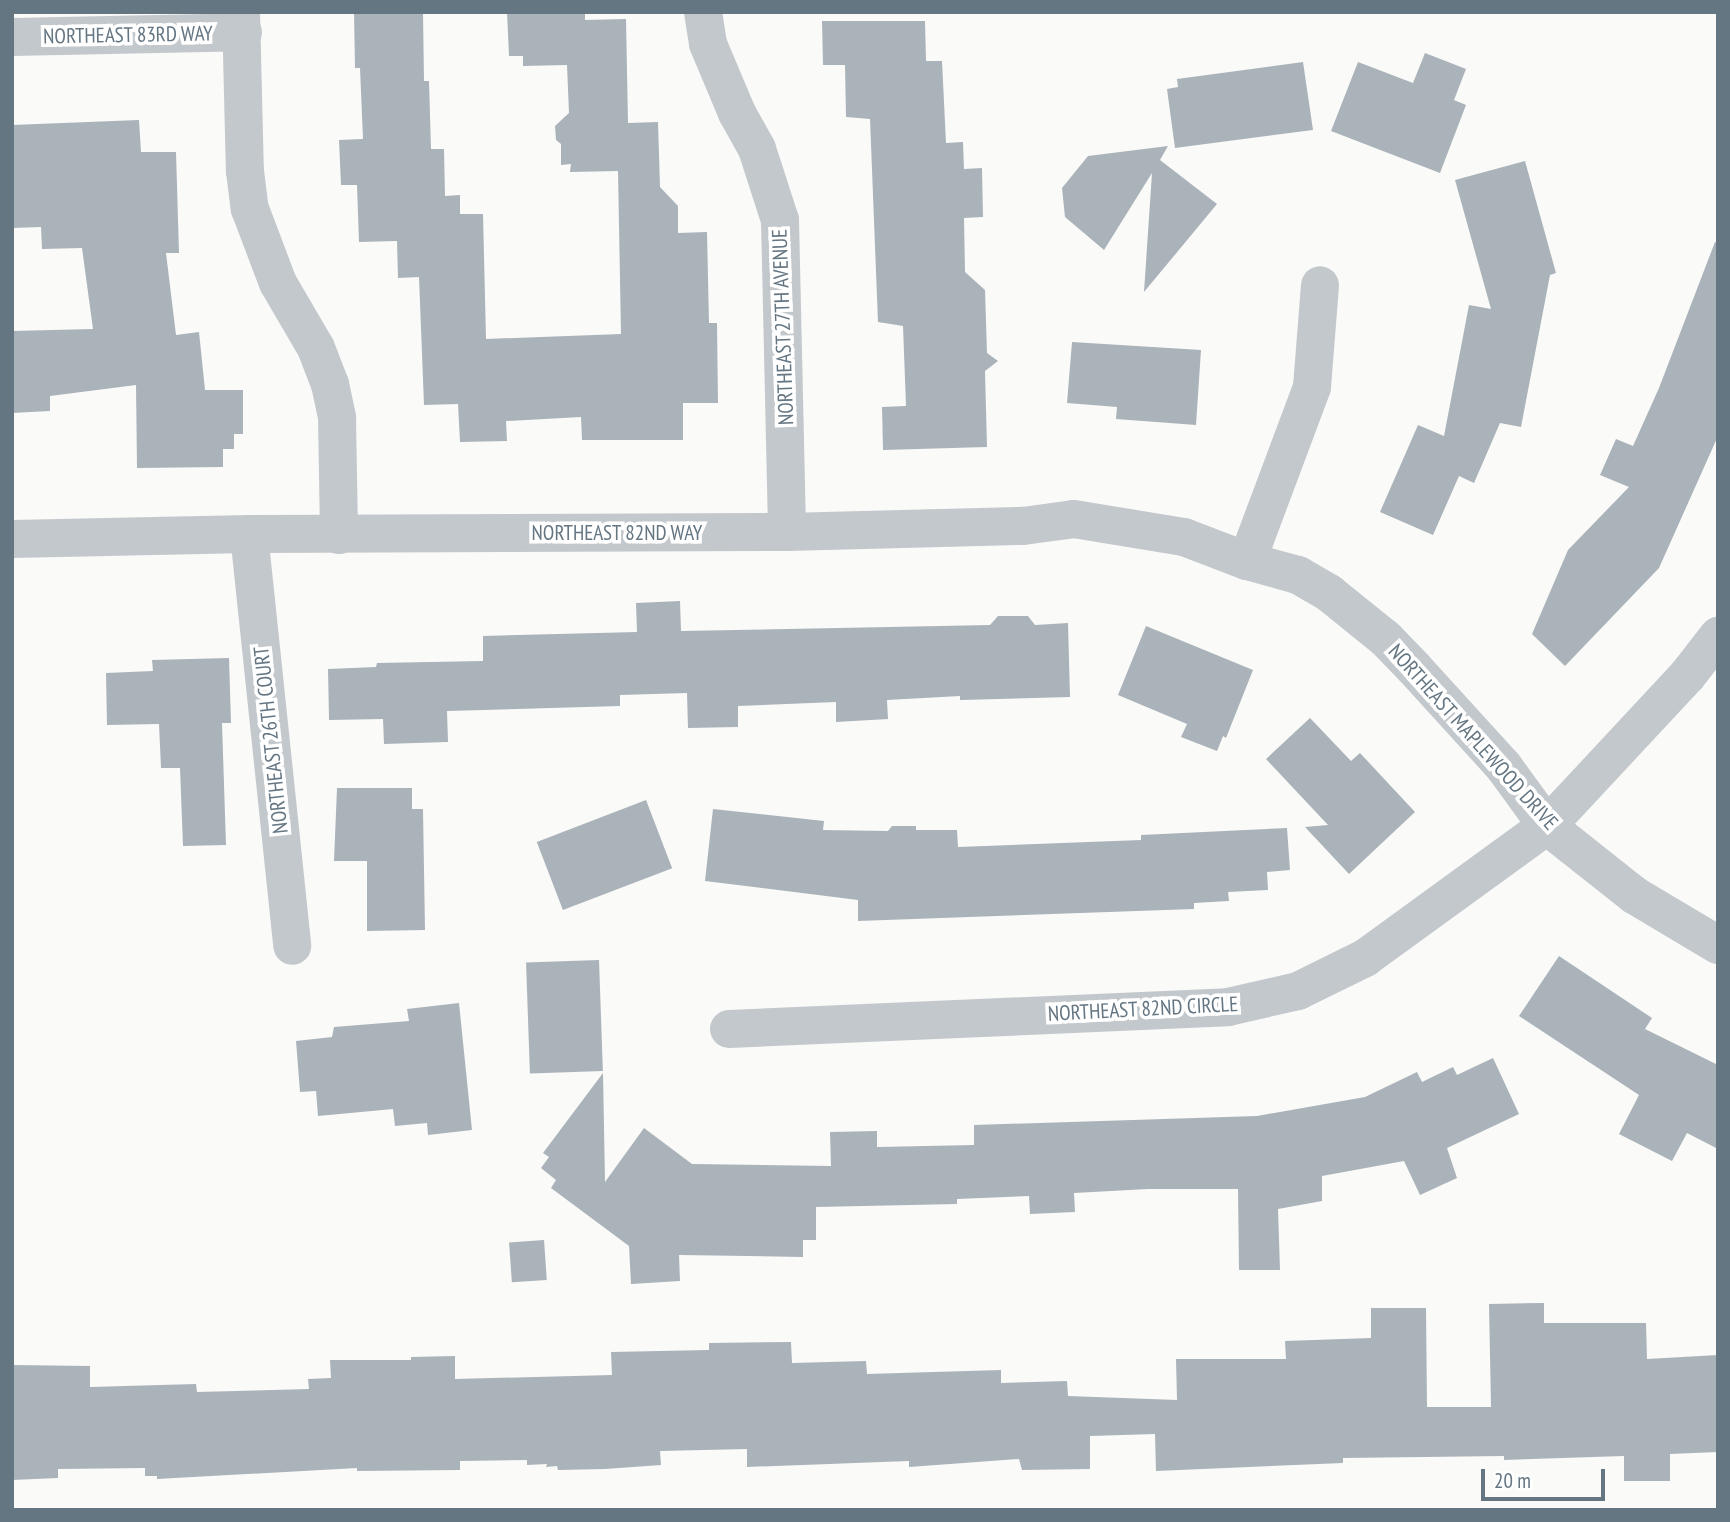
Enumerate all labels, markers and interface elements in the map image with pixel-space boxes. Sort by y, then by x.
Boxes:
street label: NORTHEAST 83RD WAY [42,21,214,49]
street label: NORTHEAST 27TH AVENUE [767,228,799,426]
street label: NORTHEAST 82ND WAY [531,520,703,546]
street label: NORTHEAST MAPLEWOOD DRIVE [1383,639,1563,835]
street label: NORTHEAST 26TH COURT [249,645,293,835]
street label: NORTHEAST 82ND CIRCLE [1047,991,1239,1027]
scale bar [1485,1456,1609,1500]
text: 20 m [1494,1467,1531,1494]

